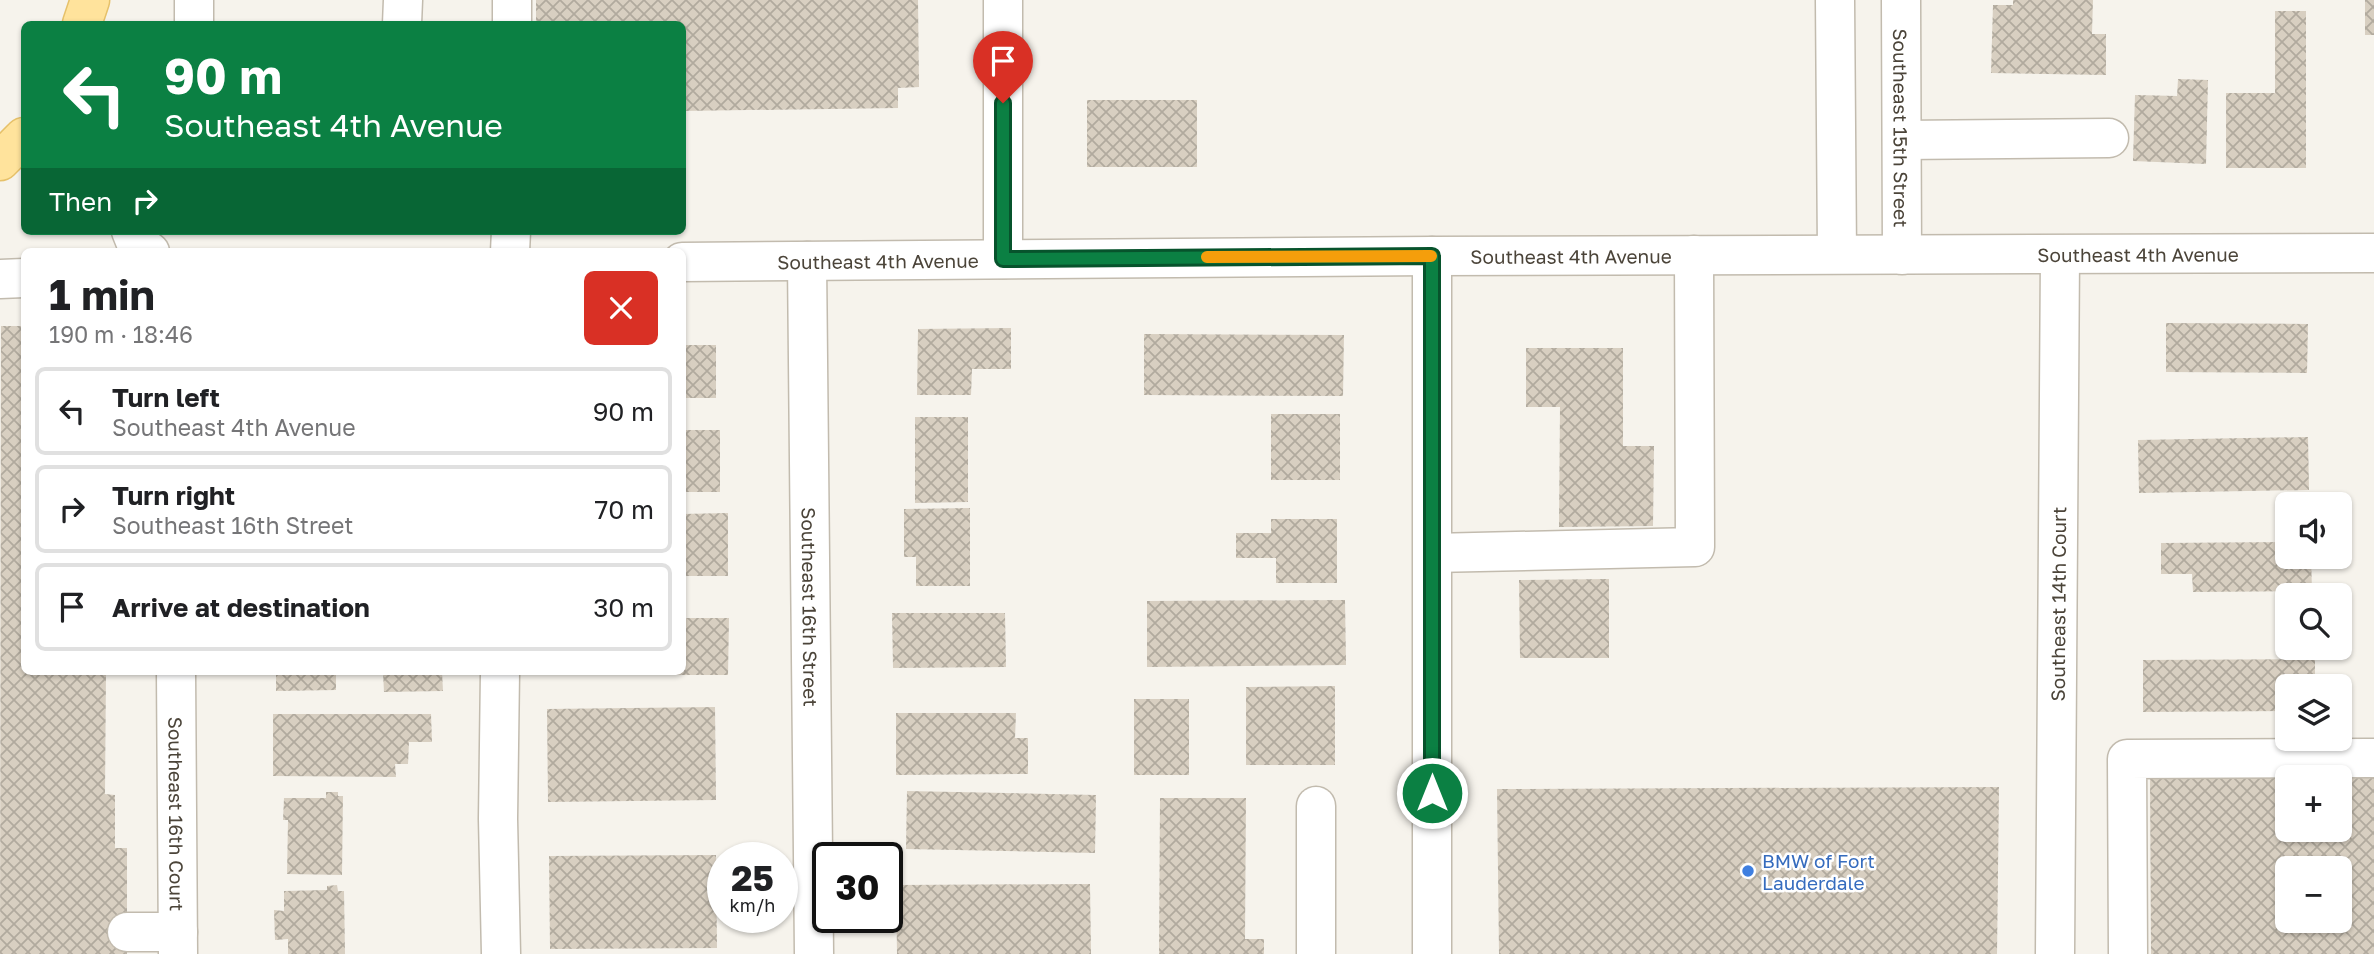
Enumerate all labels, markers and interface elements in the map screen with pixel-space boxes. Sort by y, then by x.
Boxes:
street label: Southeast 15th Street [1890,28,1913,228]
pin [973,31,1033,103]
icon: arrive [984,42,1022,80]
text: 90 m [164,46,282,105]
icon: left [49,49,140,140]
text: Southeast 4th Avenue [164,106,503,144]
icon: right [126,182,164,220]
text: Then [49,186,112,217]
street label: Southeast 4th Avenue [2037,242,2239,266]
street label: Southeast 4th Avenue [1470,244,1672,267]
street label: Southeast 4th Avenue [777,248,979,273]
text: 1 min [49,269,155,319]
button: close [584,271,658,345]
text: 190 m · 18:46 [49,320,193,348]
text: Turn left [112,382,220,413]
icon: left [53,392,91,430]
text: 90 m [593,396,654,427]
text: Southeast 4th Avenue [112,413,356,441]
text: Turn right [112,480,235,511]
icon: right [53,490,91,528]
map controls [2275,492,2352,933]
button: sound [2275,492,2352,569]
text: 70 m [595,494,654,525]
street label: Southeast 16th Street [798,507,823,707]
street label: Southeast 14th Court [2045,507,2070,701]
text: Southeast 16th Street [112,511,354,539]
button: search [2275,583,2352,660]
icon: arrive [53,588,91,626]
text: Arrive at destination [112,592,370,623]
text: 30 m [593,592,654,623]
button: layers [2275,674,2352,751]
street label: Southeast 16th Court [165,717,189,911]
position arrow [1395,756,1469,830]
button: + [2275,765,2352,842]
speed limit sign: 30 [812,842,903,933]
place label: BMW of Fort Lauderdale [1762,849,1875,894]
button: − [2275,856,2352,933]
text: 25 [731,857,774,899]
marker: BMW of Fort Lauderdale [1740,863,1756,879]
text: km/h [730,894,775,916]

